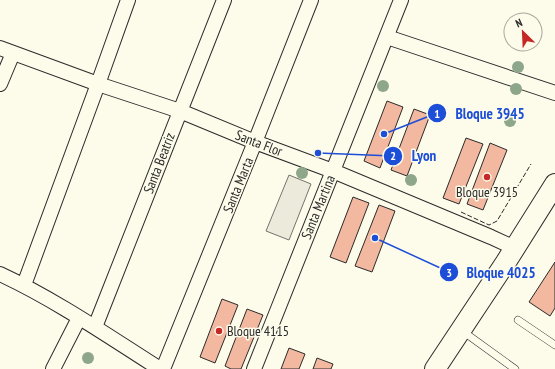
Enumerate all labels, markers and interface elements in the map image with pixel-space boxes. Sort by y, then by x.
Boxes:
north arrow [503,12,543,52]
text: N [513,15,525,30]
callout: Bloque 3945 [427,100,532,127]
text: Bloque 3945 [455,104,525,123]
text: 1 [434,106,440,121]
street label: Santa Flor [233,126,285,160]
street label: Santa Beatriz [139,130,179,196]
callout: Lyon [383,142,444,169]
text: Lyon [412,146,437,165]
text: 2 [390,148,396,163]
street label: Santa Marta [219,155,257,215]
street label: Santa Martina [297,172,339,242]
marker: Bloque 3915 [482,172,492,182]
place label: Bloque 3915 [456,183,518,201]
callout: Bloque 4025 [439,259,544,286]
text: Bloque 4025 [466,263,536,282]
text: 3 [446,265,452,280]
place label: Bloque 4115 [227,322,289,340]
marker: Bloque 4115 [214,326,224,336]

